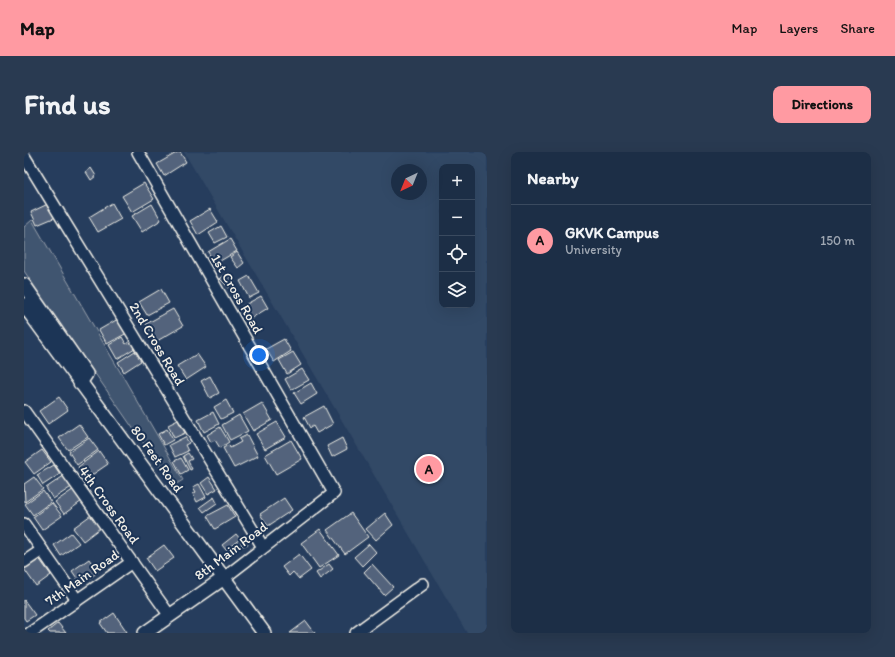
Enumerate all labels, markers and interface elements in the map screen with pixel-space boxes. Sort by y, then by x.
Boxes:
text: Map [20,17,55,40]
text: Map [732,20,757,37]
text: Layers [779,20,818,37]
text: Share [840,20,875,37]
button: Directions [773,86,871,123]
text: Find us [24,87,111,121]
north arrow [391,164,427,200]
map controls [439,164,475,308]
button: + [439,164,475,200]
text: Nearby [527,168,579,188]
button: − [439,200,475,236]
text: GKVK Campus [565,224,659,242]
text: A [536,233,544,248]
text: 150 m [820,233,855,248]
button: locate [439,236,475,272]
text: University [565,242,622,257]
street label: 1st Cross Road [207,251,267,337]
button: layers [439,272,475,308]
street label: 2nd Cross Road [126,299,189,389]
your location [249,345,269,365]
street label: 80 Feet Road [127,422,187,496]
pin: A [416,454,442,484]
street label: 4th Cross Road [75,463,143,548]
street label: 8th Main Road [191,518,271,584]
street label: 7th Main Road [42,546,122,610]

